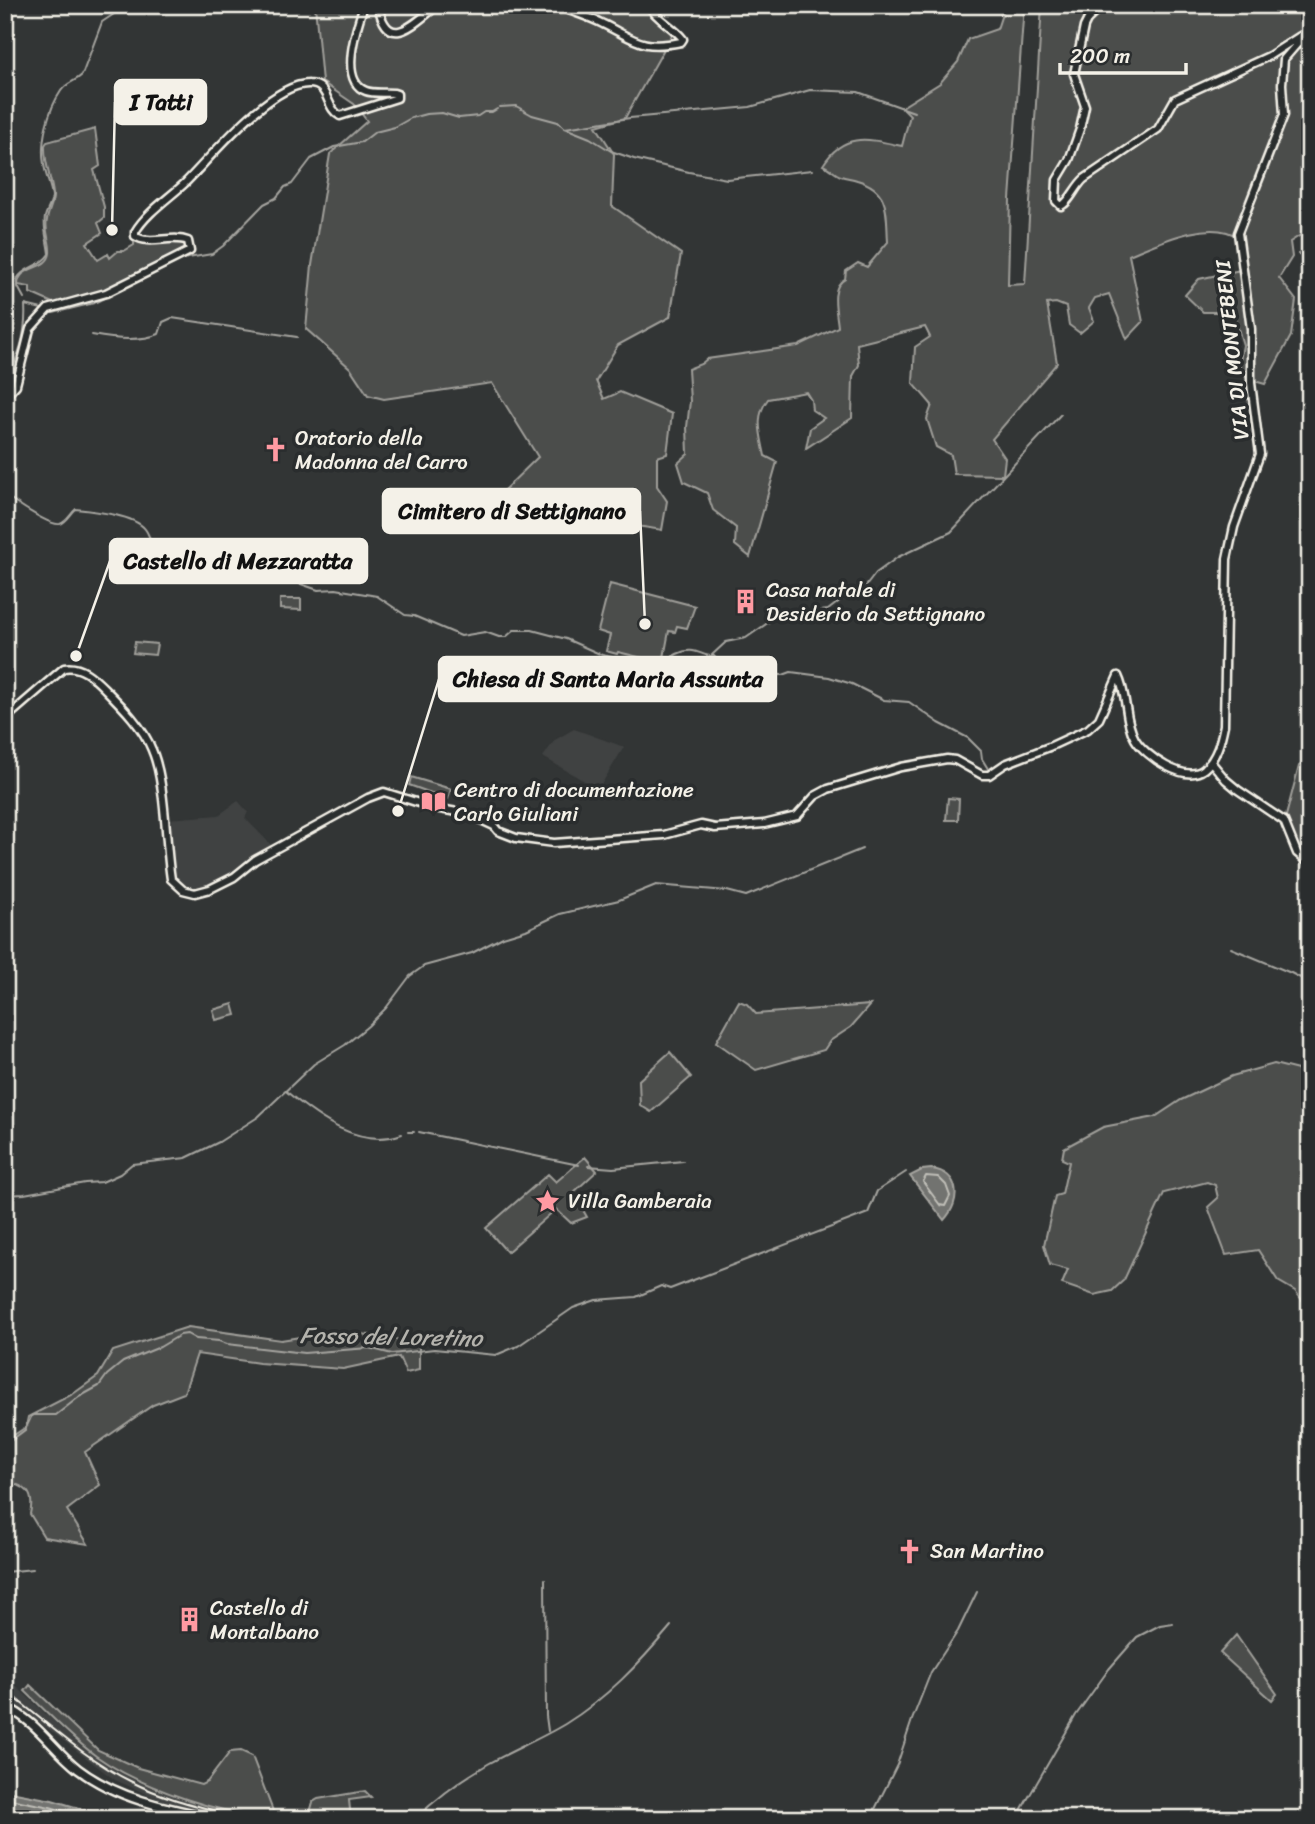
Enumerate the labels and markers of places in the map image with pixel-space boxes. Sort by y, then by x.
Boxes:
callout: I Tatti [115,80,206,124]
place label: Oratorio della Madonna del Carro [295,419,468,481]
church icon: Oratorio della Madonna del Carro [261,436,289,464]
callout: Cimitero di Settignano [383,489,640,533]
callout: Castello di Mezzaratta [110,539,367,583]
place label: Casa natale di Desiderio da Settignano [766,571,986,633]
building icon: Casa natale di Desiderio da Settignano [732,588,760,616]
callout: Chiesa di Santa Maria Assunta [439,657,776,701]
place label: Centro di documentazione Carlo Giuliani [454,771,694,833]
library icon: Centro di documentazione Carlo Giuliani [420,788,448,816]
place label: Villa Gamberaia [568,1182,712,1220]
place icon: Villa Gamberaia [534,1187,562,1215]
place label: San Martino [930,1532,1044,1570]
church icon: San Martino [896,1537,924,1565]
place label: Castello di Montalbano [210,1589,319,1651]
building icon: Castello di Montalbano [176,1606,204,1634]

